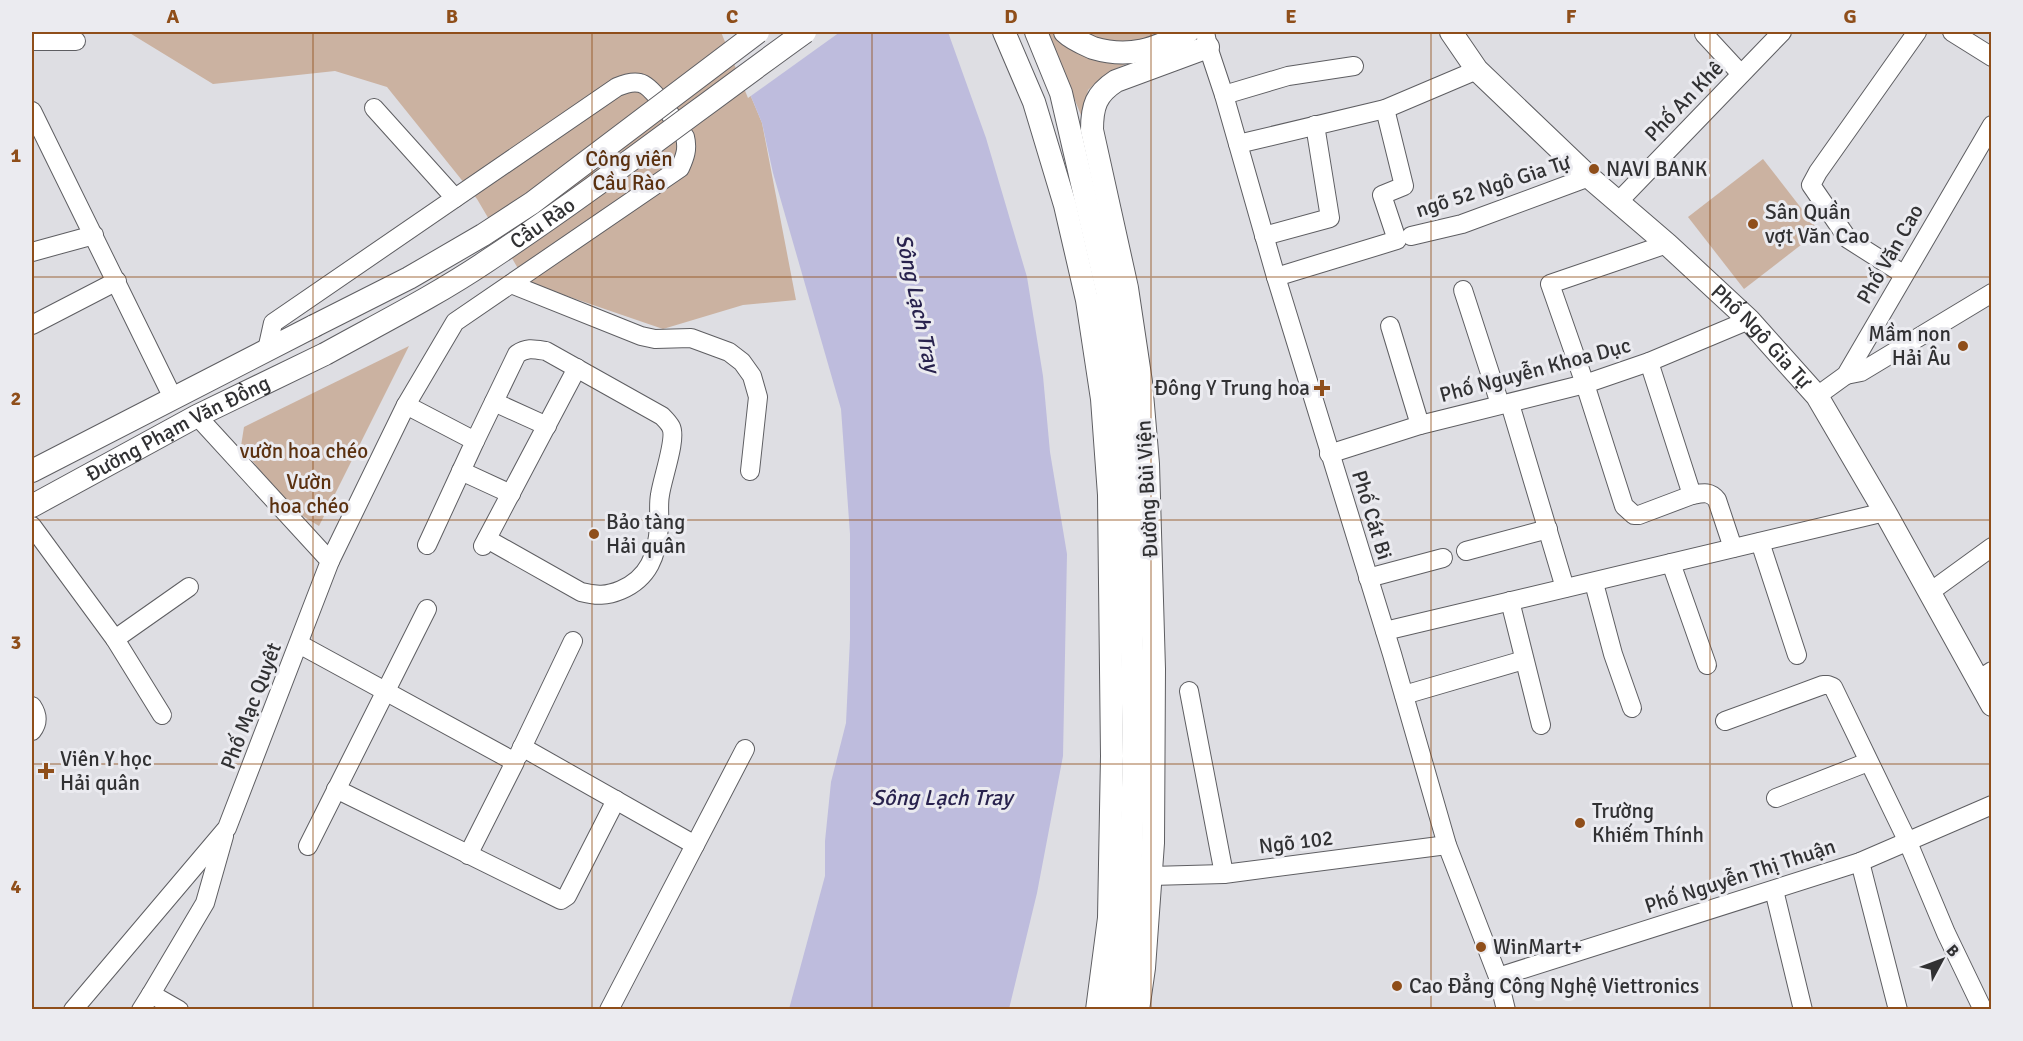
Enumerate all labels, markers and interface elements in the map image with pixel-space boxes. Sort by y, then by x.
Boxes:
text: A [167,4,180,29]
text: B [446,4,458,29]
text: C [726,4,738,29]
text: D [1004,4,1018,29]
text: E [1285,4,1297,29]
text: F [1566,4,1577,29]
text: G [1843,4,1857,29]
street label: Phố An Khê [1639,55,1729,147]
text: 1 [11,143,22,168]
park label: Công viên Cầu Rào [585,146,673,196]
street label: ngõ 52 Ngô Gia Tự [1412,148,1575,223]
place label: NAVI BANK [1606,156,1708,182]
marker: NAVI BANK [1587,162,1601,176]
street label: Cầu Rào [505,192,580,255]
place label: Sân Quần vợt Văn Cao [1765,199,1870,249]
street label: Phố Văn Cao [1851,199,1929,309]
marker: Sân Quần vợt Văn Cao [1746,217,1760,231]
water label: Sông Lạch Tray [890,231,946,377]
street label: Phố Ngô Gia Tự [1706,279,1818,395]
place label: Mầm non Hải Âu [1868,321,1951,371]
street label: Phố Nguyễn Khoa Dục [1437,332,1634,408]
marker: Mầm non Hải Âu [1956,339,1970,353]
street label: Đường Phạm Văn Đồng [81,370,274,487]
place label: Đông Y Trung hoa [1154,375,1310,401]
marker: Đông Y Trung hoa [1315,381,1329,395]
text: 2 [11,386,21,411]
street label: Đường Bùi Viện [1130,420,1164,558]
park label: vườn hoa chéo [240,438,368,464]
street label: Phố Cát Bi [1346,467,1398,563]
park label: Vườn hoa chéo [269,469,349,519]
place label: Bảo tàng Hải quân [606,509,686,559]
marker: Bảo tàng Hải quân [587,527,601,541]
text: 3 [11,630,21,655]
street label: Phố Mạc Quyêt [215,639,287,773]
place label: Viên Y học Hải quân [60,746,152,796]
marker: Viên Y học Hải quân [37,762,55,780]
water label: Sông Lạch Tray [872,784,1015,811]
place label: Trường Khiếm Thính [1592,798,1704,848]
marker: Trường Khiếm Thính [1573,816,1587,830]
street label: Ngõ 102 [1257,825,1335,859]
street label: Phố Nguyễn Thị Thuận [1641,833,1839,919]
text: 4 [11,874,22,899]
north arrow [1912,930,1972,990]
place label: WinMart+ [1493,934,1582,960]
marker: WinMart+ [1474,940,1488,954]
text: B [1942,941,1963,961]
place label: Cao Đẳng Công Nghệ Viettronics [1409,972,1699,999]
marker: Cao Đẳng Công Nghệ Viettronics [1390,979,1404,993]

